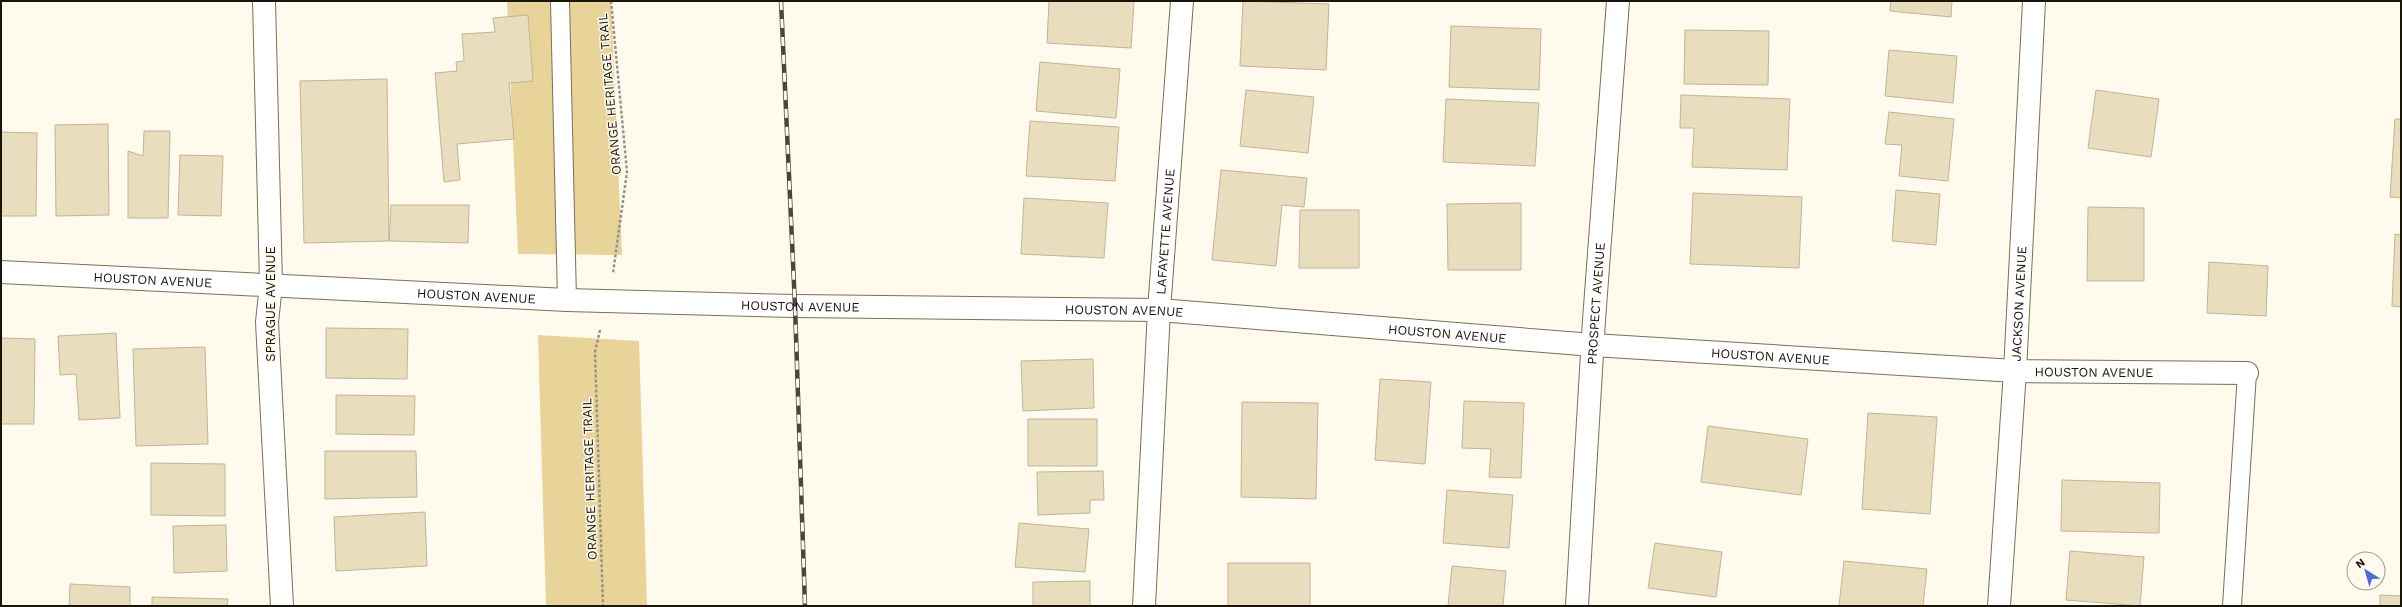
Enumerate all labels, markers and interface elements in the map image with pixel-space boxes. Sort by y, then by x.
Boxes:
street label: ORANGE HERITAGE TRAIL [595,12,624,176]
street label: LAFAYETTE AVENUE [1153,168,1177,295]
street label: PROSPECT AVENUE [1584,242,1608,365]
street label: JACKSON AVENUE [2009,245,2029,362]
street label: SPRAGUE AVENUE [263,246,278,362]
street label: HOUSTON AVENUE [93,270,213,290]
street label: HOUSTON AVENUE [417,286,536,306]
street label: HOUSTON AVENUE [741,298,860,315]
street label: HOUSTON AVENUE [1065,302,1184,320]
street label: HOUSTON AVENUE [1387,321,1507,346]
street label: HOUSTON AVENUE [1711,345,1830,368]
street label: HOUSTON AVENUE [2035,364,2153,380]
street label: ORANGE HERITAGE TRAIL [579,397,600,560]
north arrow [2346,551,2386,591]
text: N [2353,556,2367,571]

